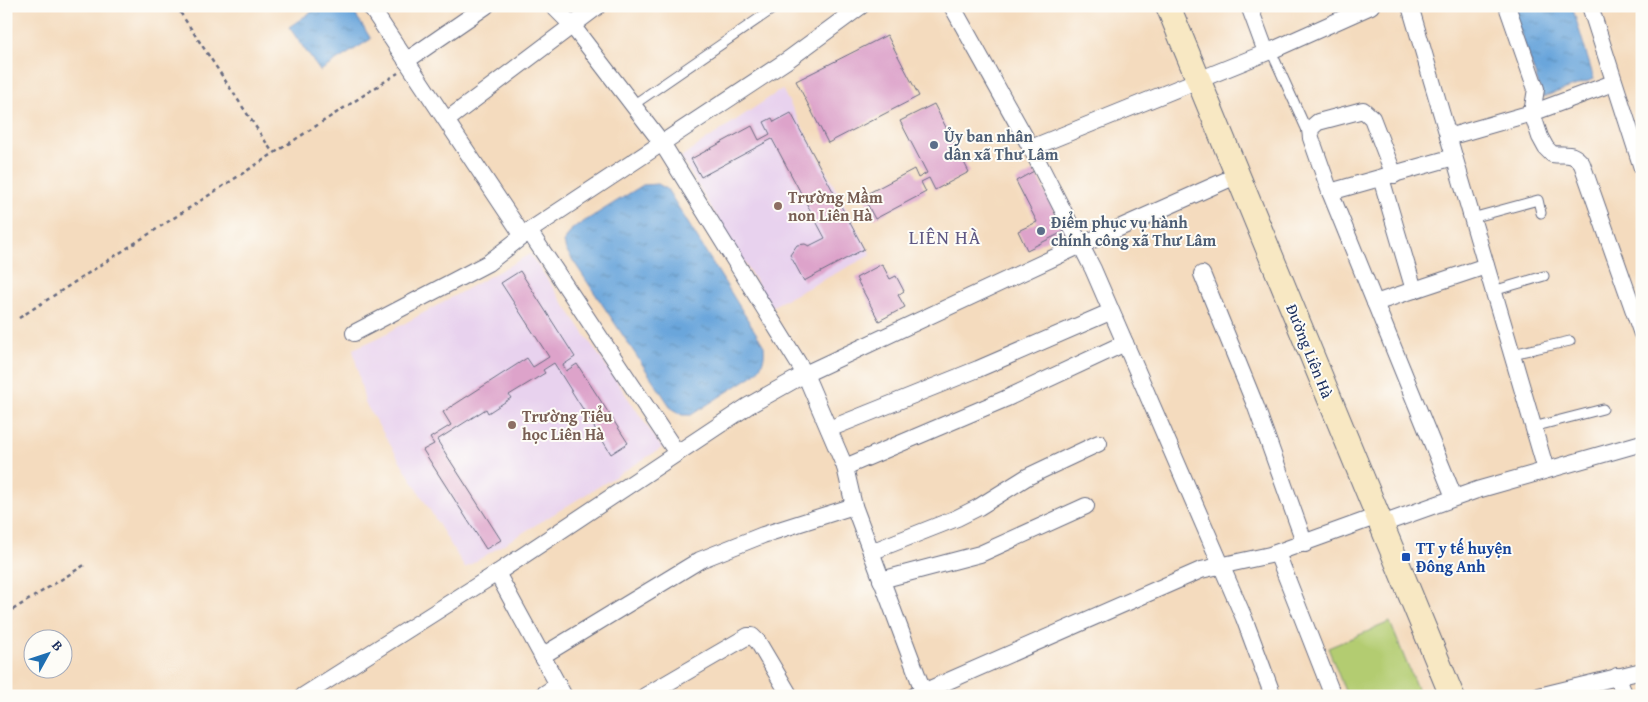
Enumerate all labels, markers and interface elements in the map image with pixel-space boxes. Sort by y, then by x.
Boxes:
place label: Ủy ban nhân dân xã Thư Lâm [944,124,1059,166]
marker: Ủy ban nhân dân xã Thư Lâm [928,139,940,151]
place label: Trường Mầm non Liên Hà [788,185,883,227]
marker: Trường Mầm non Liên Hà [772,200,784,212]
place label: Điểm phục vụ hành chính công xã Thư Lâm [1051,210,1217,252]
district label: LIÊN HÀ [909,223,981,251]
marker: Điểm phục vụ hành chính công xã Thư Lâm [1035,225,1047,237]
street label: Đường Liên Hà [1280,300,1340,402]
place label: Trường Tiểu học Liên Hà [522,404,613,446]
marker: Trường Tiểu học Liên Hà [506,419,518,431]
place label: TT y tế huyện Đông Anh [1416,536,1512,578]
marker: TT y tế huyện Đông Anh [1400,551,1412,563]
north arrow [22,630,72,680]
text: B [48,636,68,655]

